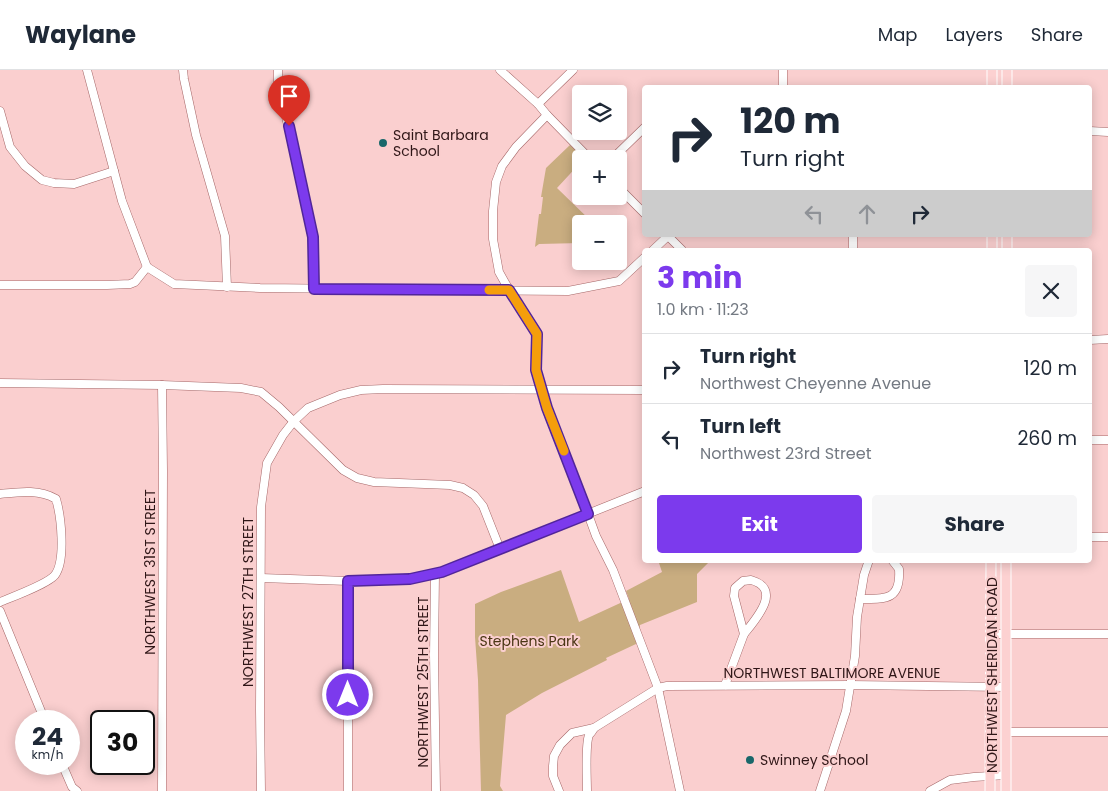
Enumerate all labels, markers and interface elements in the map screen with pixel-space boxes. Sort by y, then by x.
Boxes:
text: Waylane [25,18,136,51]
text: Map [878,22,918,47]
text: Layers [946,22,1003,47]
text: Share [1031,22,1083,47]
pin [268,75,310,126]
icon: arrive [275,82,303,110]
map controls [572,85,627,270]
button: layers [572,85,627,140]
text: 120 m [740,96,840,145]
icon: right [657,105,722,170]
place label: Saint Barbara School [393,125,489,161]
marker: Saint Barbara School [377,137,389,149]
text: Turn right [740,143,845,174]
button: + [572,150,627,205]
icon: left [800,200,828,228]
icon: ahead [853,200,881,228]
icon: right [906,200,934,228]
button: − [572,215,627,270]
text: 3 min [657,256,742,299]
button: close [1025,265,1077,317]
text: 1.0 km · 11:23 [657,298,749,321]
text: Turn right [700,343,796,370]
icon: right [657,355,685,383]
text: 120 m [1023,355,1077,382]
text: Northwest Cheyenne Avenue [700,372,931,395]
text: Turn left [700,413,781,440]
icon: left [657,425,685,453]
text: 260 m [1017,425,1077,452]
text: Northwest 23rd Street [700,442,872,465]
street label: NORTHWEST 31ST STREET [140,489,160,655]
button: Exit [657,495,862,553]
button: Share [872,495,1077,553]
street label: NORTHWEST 27TH STREET [238,517,258,687]
street label: NORTHWEST SHERIDAN ROAD [982,577,1002,773]
street label: NORTHWEST 25TH STREET [413,596,433,768]
park label: Stephens Park [479,631,579,651]
street label: NORTHWEST BALTIMORE AVENUE [723,663,941,683]
position arrow [321,668,373,720]
speed limit sign: 30 [90,710,155,775]
text: 24 [32,719,63,754]
text: km/h [32,746,63,763]
place label: Swinney School [760,750,868,770]
marker: Swinney School [744,754,756,766]

